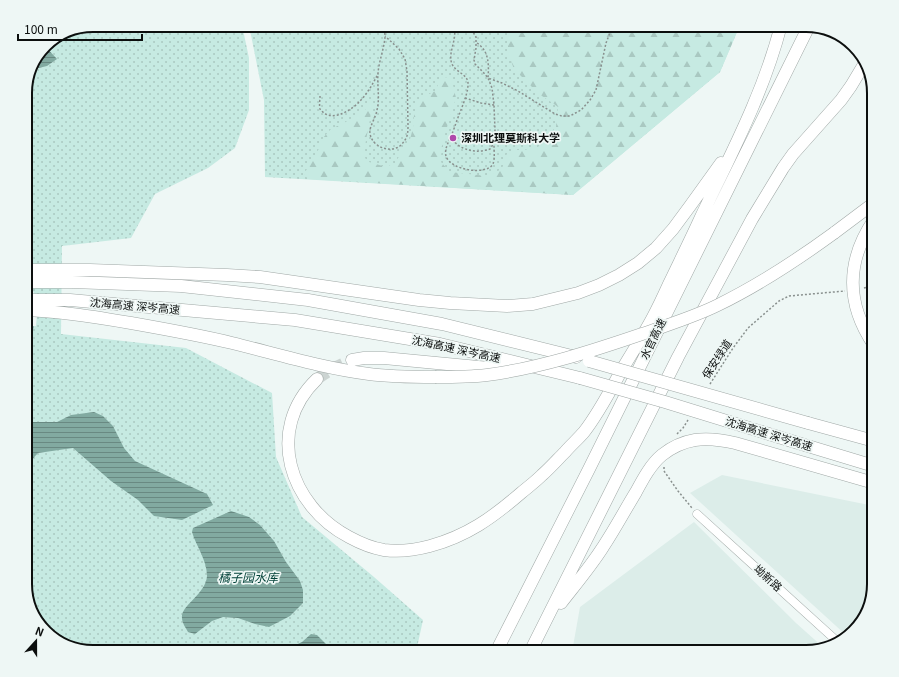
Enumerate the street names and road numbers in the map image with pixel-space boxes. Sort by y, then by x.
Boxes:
street label: 沈海高速 深岑高速 [89,293,181,317]
street label: 水官高速 [635,315,669,362]
street label: 沈海高速 深岑高速 [410,331,502,365]
street label: 保安绿道 [697,336,735,381]
street label: 沈海高速 深岑高速 [724,412,815,454]
street label: 坳新路 [751,560,786,594]

